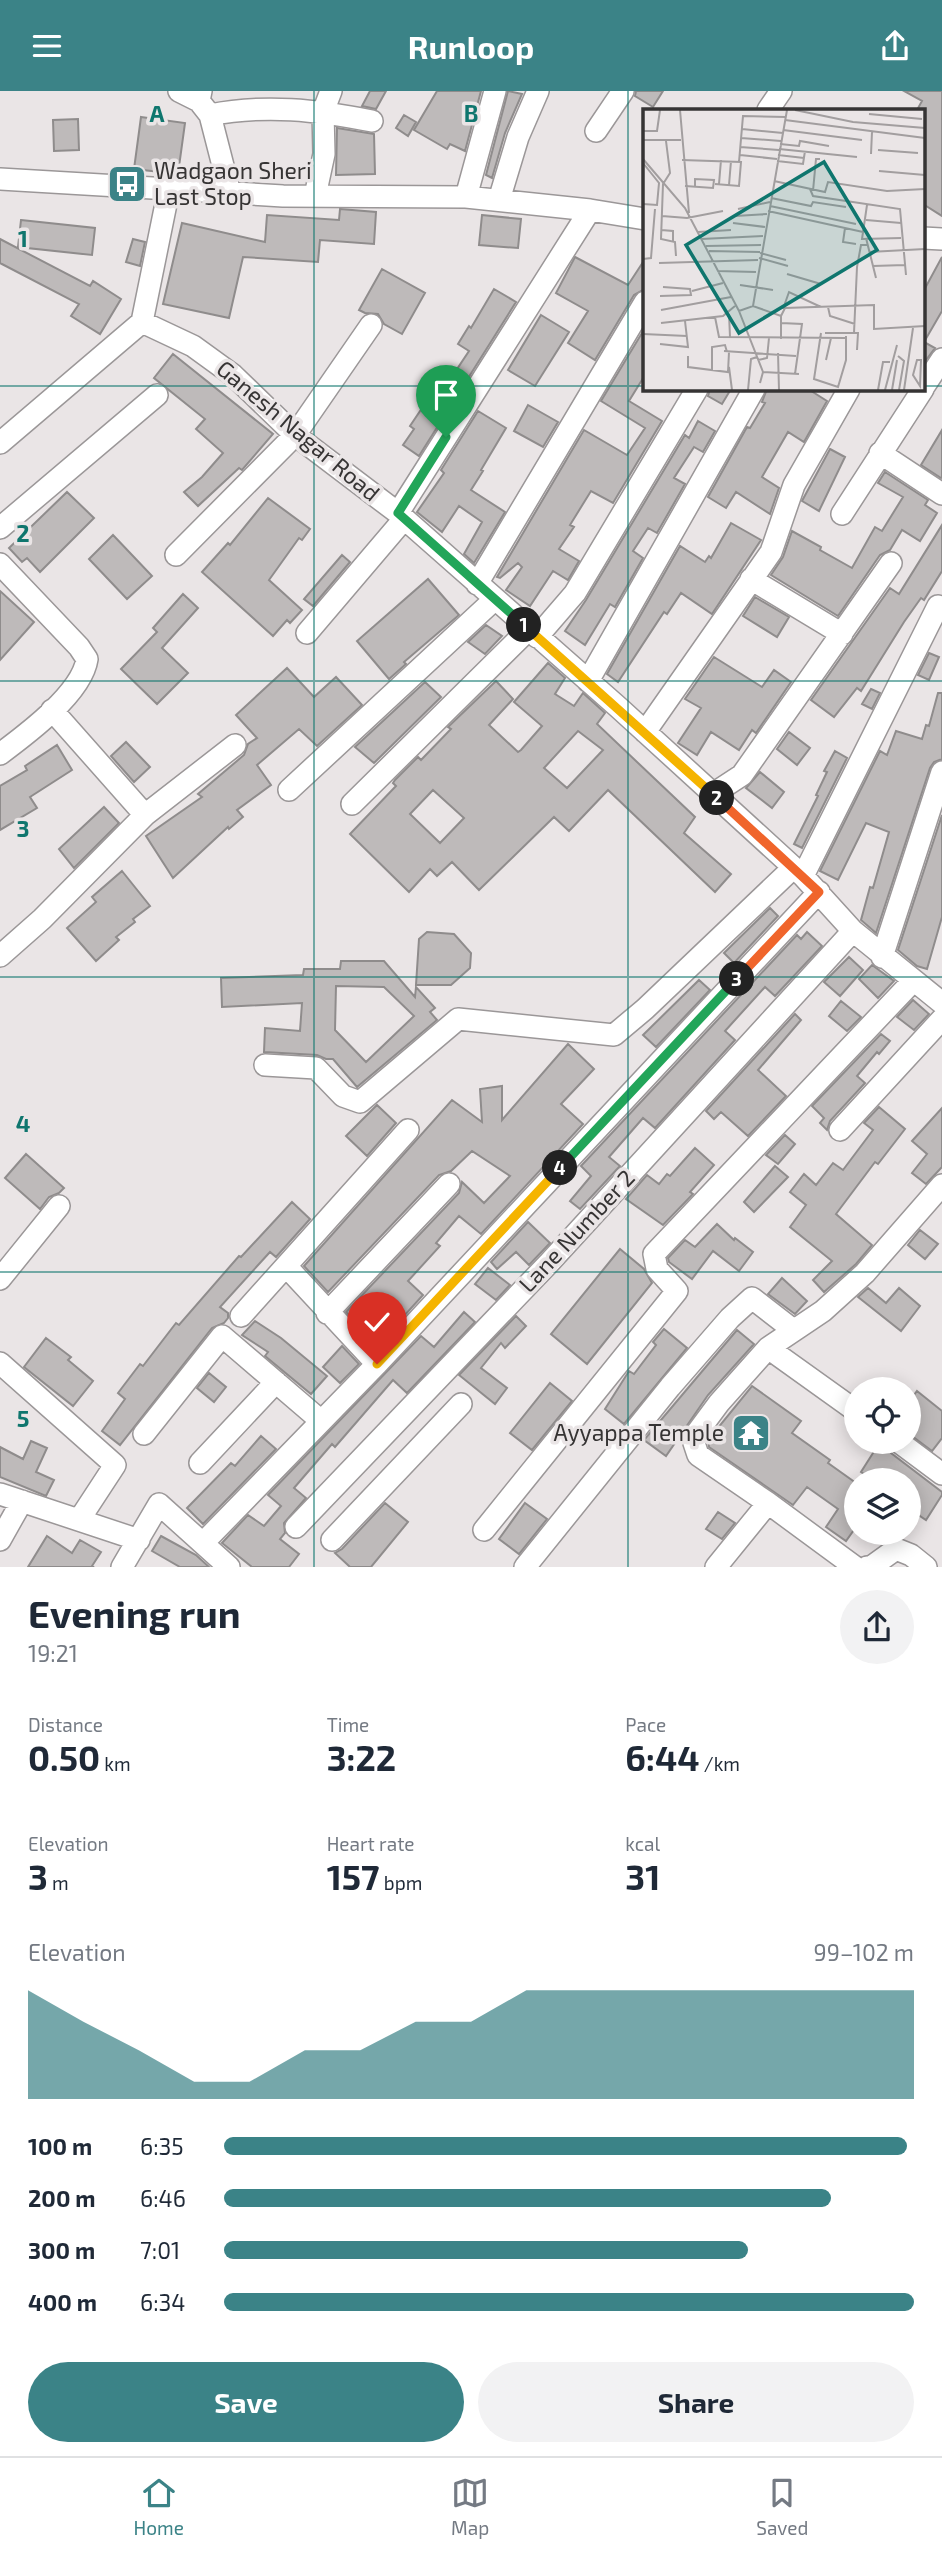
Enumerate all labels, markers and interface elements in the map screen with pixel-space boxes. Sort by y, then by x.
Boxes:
icon: menu [28,27,66,65]
text: Runloop [408,27,534,65]
icon: share [876,27,914,65]
text: A [149,99,165,127]
text: B [464,99,478,127]
inset map [643,109,925,390]
place label: Wadgaon Sheri Last Stop [154,156,312,210]
bus stop icon: Wadgaon Sheri Last Stop [106,163,148,205]
text: 1 [18,224,28,252]
street label: Ganesh Nagar Road [212,354,386,507]
pin [416,365,476,437]
icon: arrive [427,376,465,414]
text: 2 [16,519,30,547]
pin: 1 [506,607,542,643]
text: 1 [519,613,528,636]
pin: 2 [700,781,734,815]
text: 2 [711,786,722,809]
text: 3 [16,814,30,842]
pin: 3 [720,961,754,997]
text: 3 [731,967,742,990]
text: 4 [16,1109,30,1137]
pin: 4 [542,1151,578,1185]
text: 4 [553,1156,566,1179]
street label: Lane Number 2 [512,1163,640,1297]
pin [347,1292,407,1364]
icon: check [358,1303,396,1341]
map controls [844,1377,921,1545]
button: locate [844,1377,921,1454]
text: 5 [17,1404,29,1432]
temple icon: Ayyappa Temple [730,1412,772,1454]
place label: Ayyappa Temple [554,1418,724,1446]
button: layers [844,1468,921,1545]
text: Evening run [28,1590,241,1636]
button: share [840,1590,914,1664]
text: 19:21 [28,1639,78,1667]
text: Distance [28,1713,103,1736]
text: Time [327,1713,369,1736]
text: Pace [625,1713,666,1736]
text: 0.50 [28,1736,100,1778]
text: 3:22 [327,1736,396,1778]
text: 6:44 [625,1736,700,1778]
text: km [100,1752,131,1775]
text: /km [700,1752,740,1775]
text: Elevation [28,1832,109,1855]
text: Heart rate [327,1832,415,1855]
text: kcal [625,1832,660,1855]
text: 3 [28,1855,48,1897]
text: 157 [327,1855,380,1897]
text: 31 [625,1855,660,1897]
text: m [48,1871,69,1894]
text: bpm [380,1871,422,1894]
text: Elevation [28,1938,126,1966]
text: 99–102 m [814,1938,914,1966]
text: 100 m [28,2132,92,2160]
text: 6:35 [140,2132,184,2160]
text: 200 m [28,2184,96,2212]
text: 6:46 [140,2184,186,2212]
text: 300 m [28,2236,95,2264]
text: 7:01 [140,2236,180,2264]
text: 400 m [28,2288,97,2316]
text: 6:34 [140,2288,186,2316]
button: Save [28,2362,464,2442]
button: Share [478,2362,914,2442]
tab: Home [134,2474,184,2539]
tab: Map [451,2474,489,2539]
tab: Saved [756,2474,808,2539]

